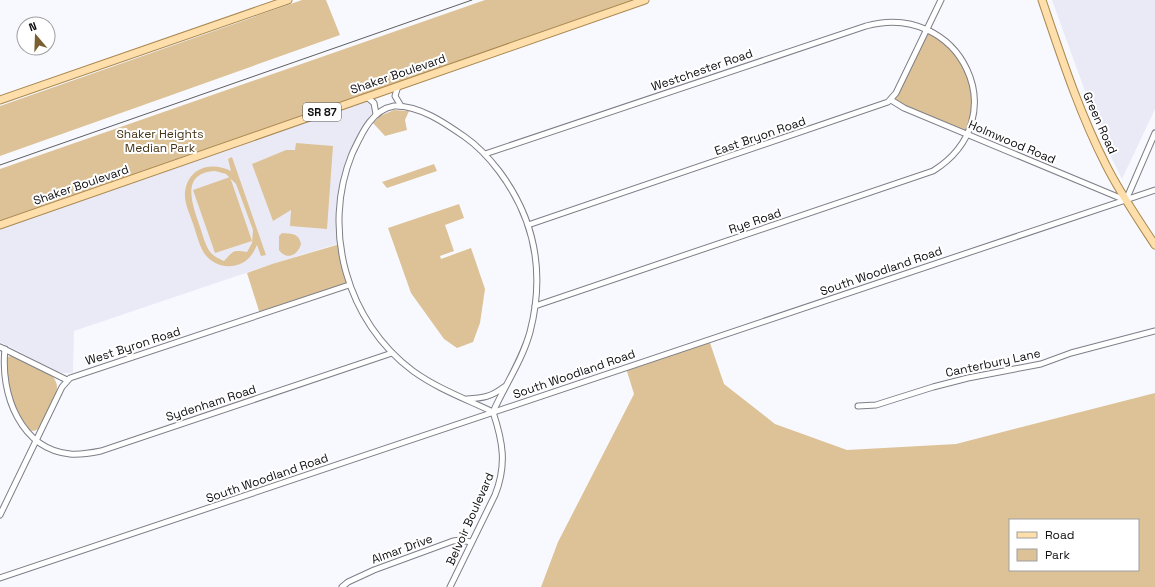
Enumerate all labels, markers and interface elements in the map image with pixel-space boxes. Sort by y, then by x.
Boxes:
north arrow [16,16,56,56]
text: N [27,19,39,34]
street label: Westchester Road [649,45,755,95]
street label: Shaker Boulevard [348,50,448,98]
street label: Green Road [1079,89,1121,157]
road number: SR 87 [303,103,341,121]
street label: East Bryon Road [712,113,808,159]
street label: Holmwood Road [966,116,1058,168]
park label: Shaker Heights Median Park [116,126,204,156]
street label: Shaker Boulevard [31,161,131,209]
street label: Rye Road [727,205,783,237]
street label: South Woodland Road [818,243,944,299]
street label: West Byron Road [83,323,183,369]
street label: Canterbury Lane [944,345,1042,381]
street label: South Woodland Road [511,346,637,402]
street label: Sydenham Road [164,381,258,425]
street label: South Woodland Road [204,450,330,506]
street label: Belvoir Boulevard [442,470,498,568]
legend [1009,519,1139,571]
text: Road [1045,527,1074,543]
street label: Almar Drive [369,531,435,567]
text: Park [1045,547,1070,563]

